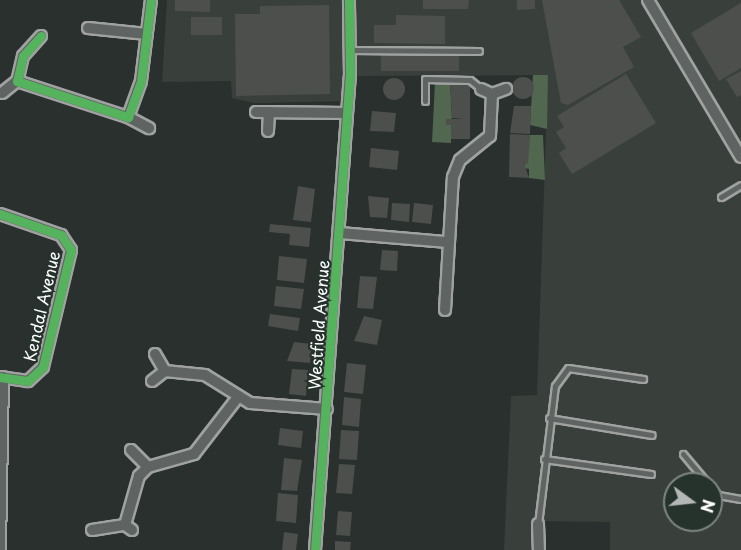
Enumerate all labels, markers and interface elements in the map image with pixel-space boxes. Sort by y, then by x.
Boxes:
street label: Kendal Avenue [19,249,63,363]
street label: Westfield Avenue [304,259,332,391]
north arrow [663,472,723,532]
text: N [695,497,722,515]

